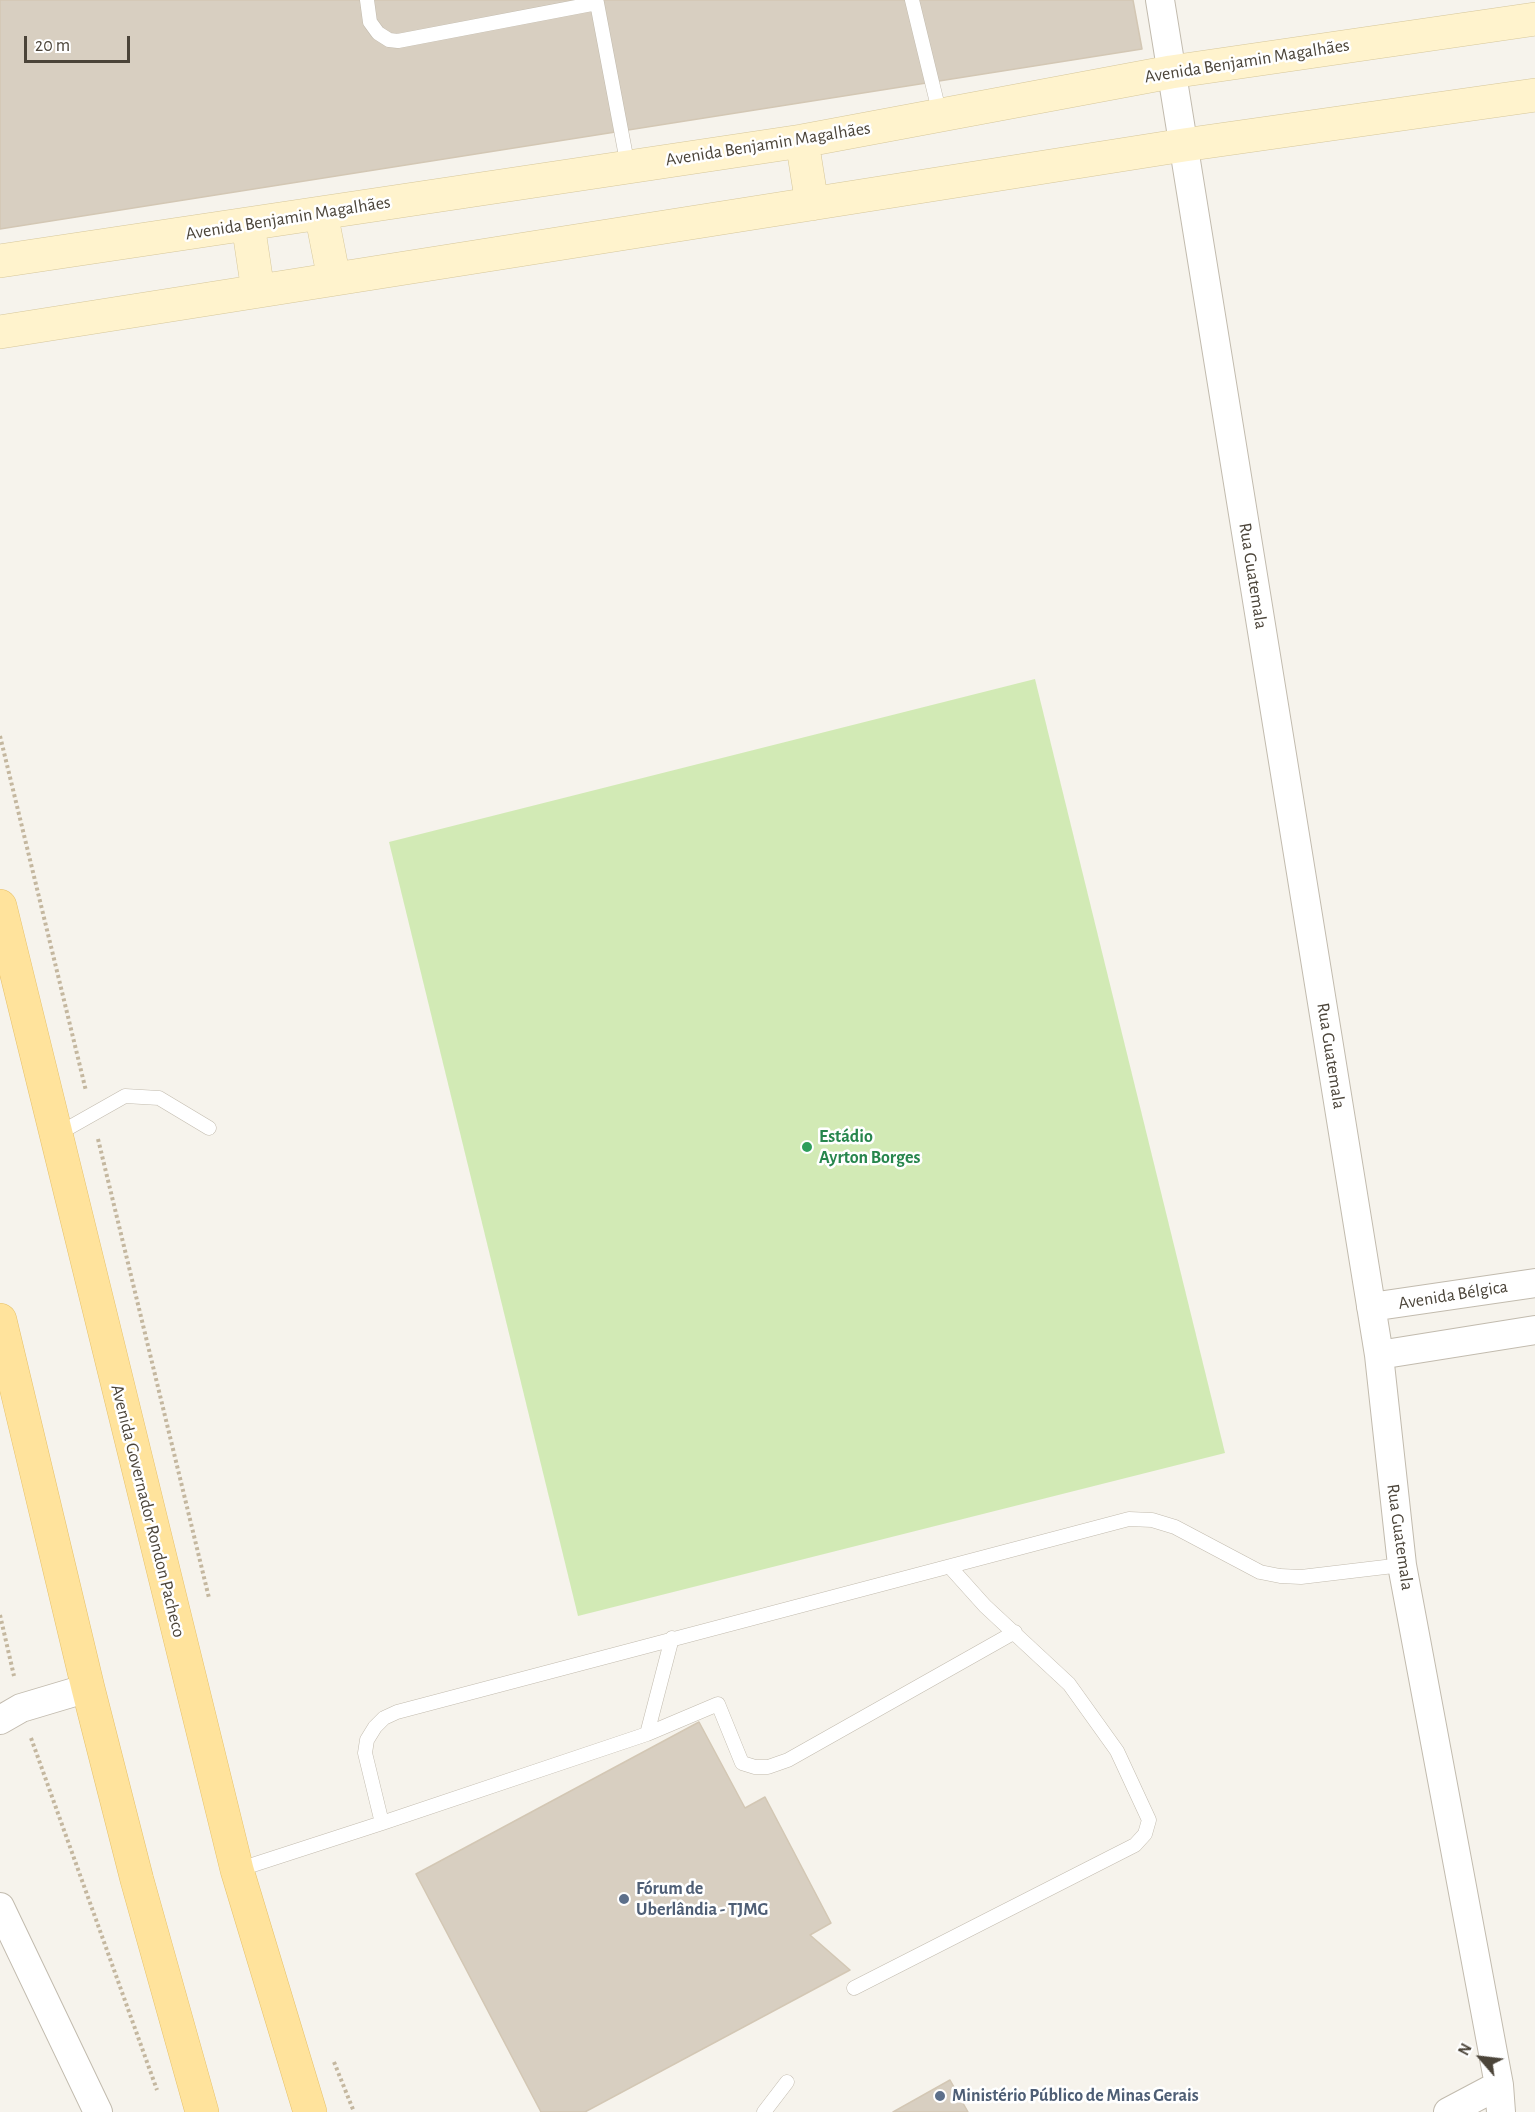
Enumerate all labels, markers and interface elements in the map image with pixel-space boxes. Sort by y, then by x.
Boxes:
scale bar [27,24,134,62]
street label: Avenida Benjamin Magalhães [1143,34,1351,88]
text: 20 m [35,37,70,55]
street label: Avenida Benjamin Magalhães [664,117,872,171]
street label: Avenida Benjamin Magalhães [184,191,392,245]
street label: Rua Guatemala [1234,521,1272,631]
street label: Rua Guatemala [1312,1001,1350,1111]
place label: Estádio Ayrton Borges [819,1126,920,1168]
marker: Estádio Ayrton Borges [800,1140,814,1154]
street label: Avenida Bélgica [1397,1276,1509,1314]
street label: Avenida Governador Rondon Pacheco [106,1382,190,1640]
street label: Rua Guatemala [1382,1482,1418,1592]
place label: Fórum de Uberlândia - TJMG [636,1878,768,1920]
marker: Fórum de Uberlândia - TJMG [617,1892,631,1906]
north arrow [1451,2028,1511,2088]
text: N [1455,2041,1475,2058]
place label: Ministério Público de Minas Gerais [952,2085,1199,2107]
marker: Ministério Público de Minas Gerais [933,2089,947,2103]

